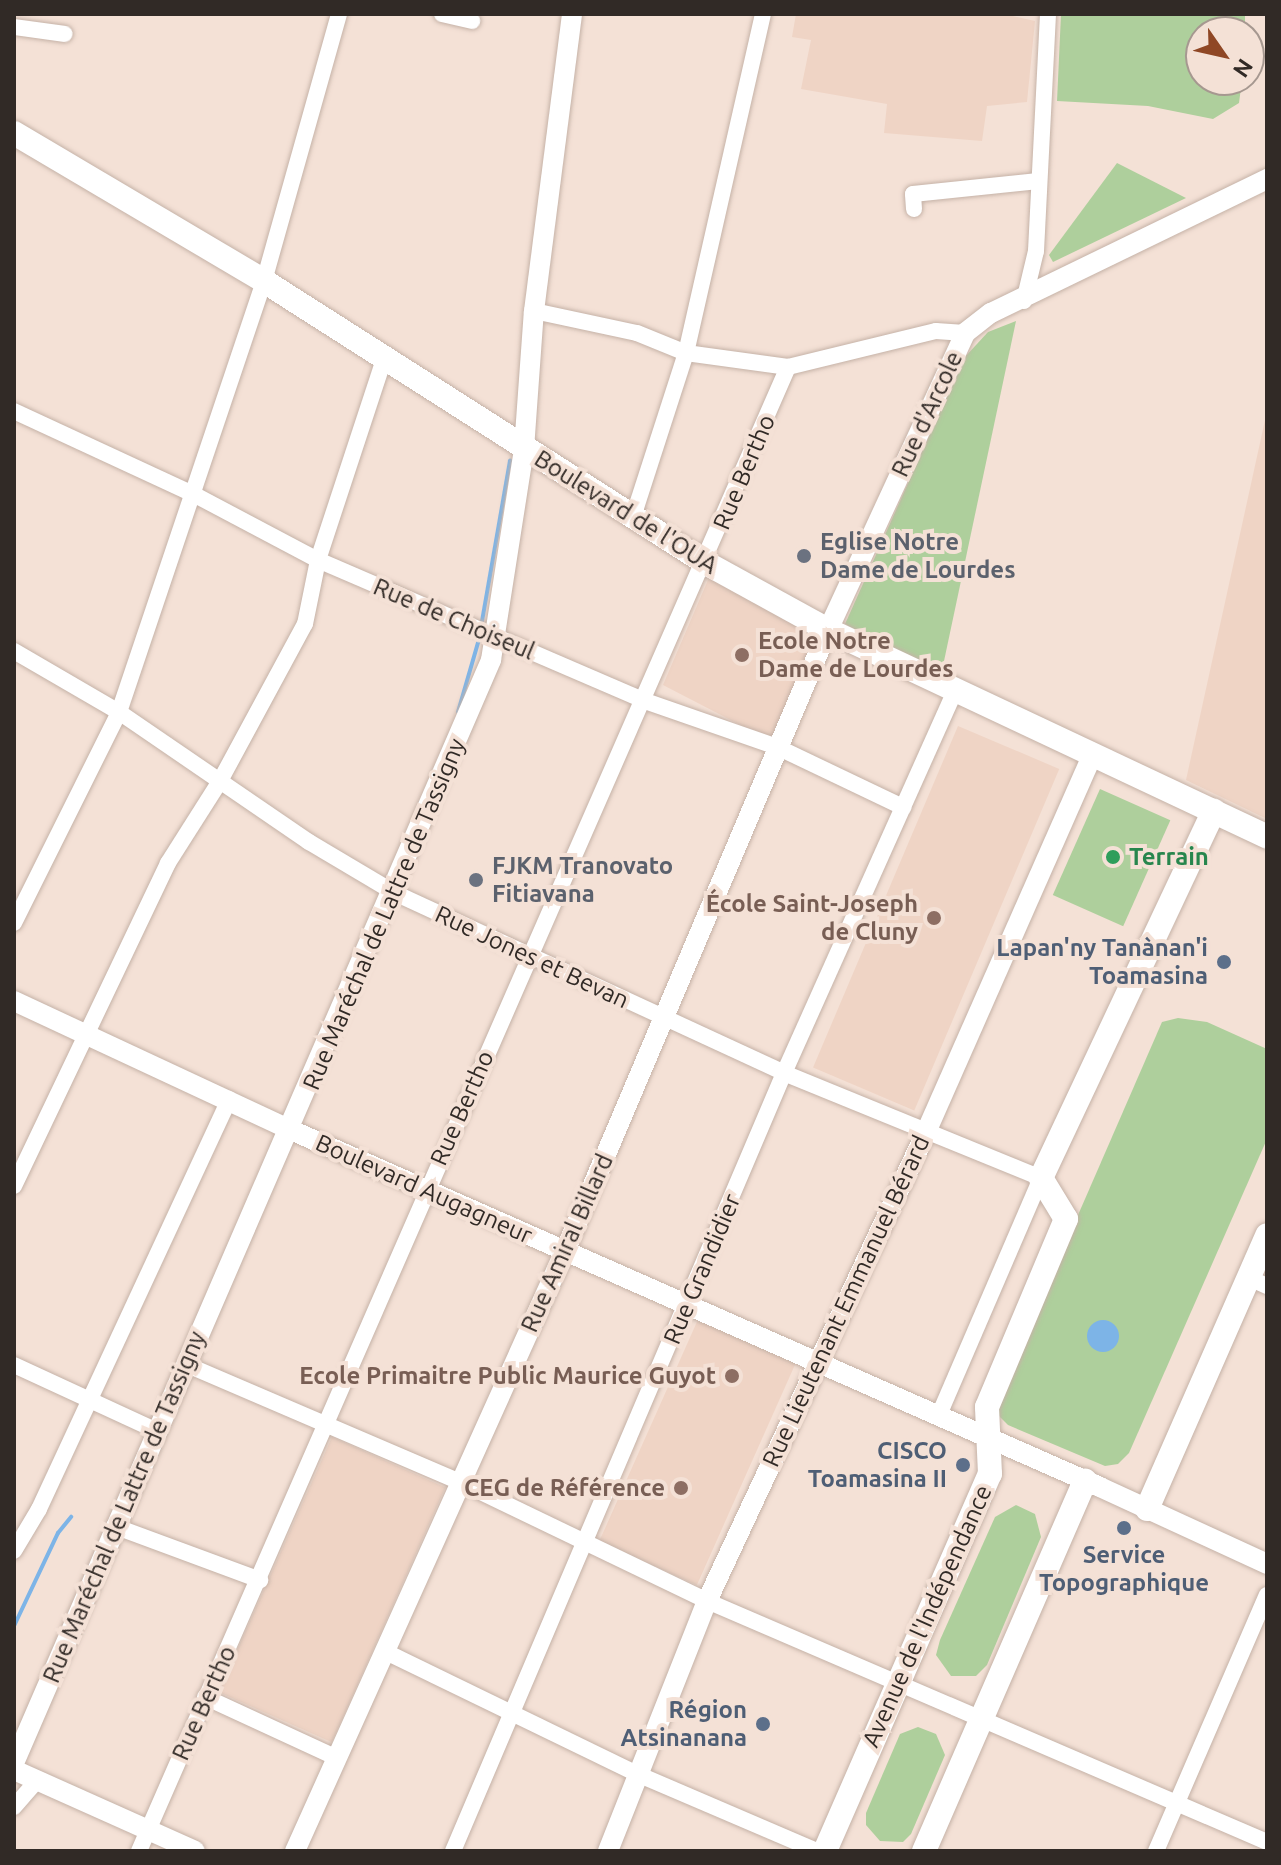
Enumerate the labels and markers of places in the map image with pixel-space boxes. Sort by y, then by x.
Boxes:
place label: Eglise Notre Dame de Lourdes [820,528,1016,584]
marker: Eglise Notre Dame de Lourdes [795,547,813,565]
place label: Ecole Notre Dame de Lourdes [758,627,954,683]
marker: Ecole Notre Dame de Lourdes [733,646,751,664]
place label: Terrain [1129,843,1209,871]
marker: Terrain [1104,848,1122,866]
place label: FJKM Tranovato Fitiavana [492,852,673,908]
marker: FJKM Tranovato Fitiavana [467,871,485,889]
place label: École Saint-Joseph de Cluny [706,890,918,946]
marker: École Saint-Joseph de Cluny [925,909,943,927]
place label: Lapan'ny Tanànan'i Toamasina [996,934,1208,990]
marker: Lapan'ny Tanànan'i Toamasina [1215,953,1233,971]
place label: Ecole Primaitre Public Maurice Guyot [299,1362,716,1390]
marker: Ecole Primaitre Public Maurice Guyot [723,1367,741,1385]
place label: CISCO Toamasina II [808,1437,947,1493]
marker: CISCO Toamasina II [954,1456,972,1474]
place label: CEG de Référence [464,1474,665,1502]
marker: CEG de Référence [672,1479,690,1497]
marker: Service Topographique [1115,1519,1133,1537]
place label: Service Topographique [1039,1541,1209,1597]
place label: Région Atsinanana [621,1696,747,1752]
marker: Région Atsinanana [754,1715,772,1733]

